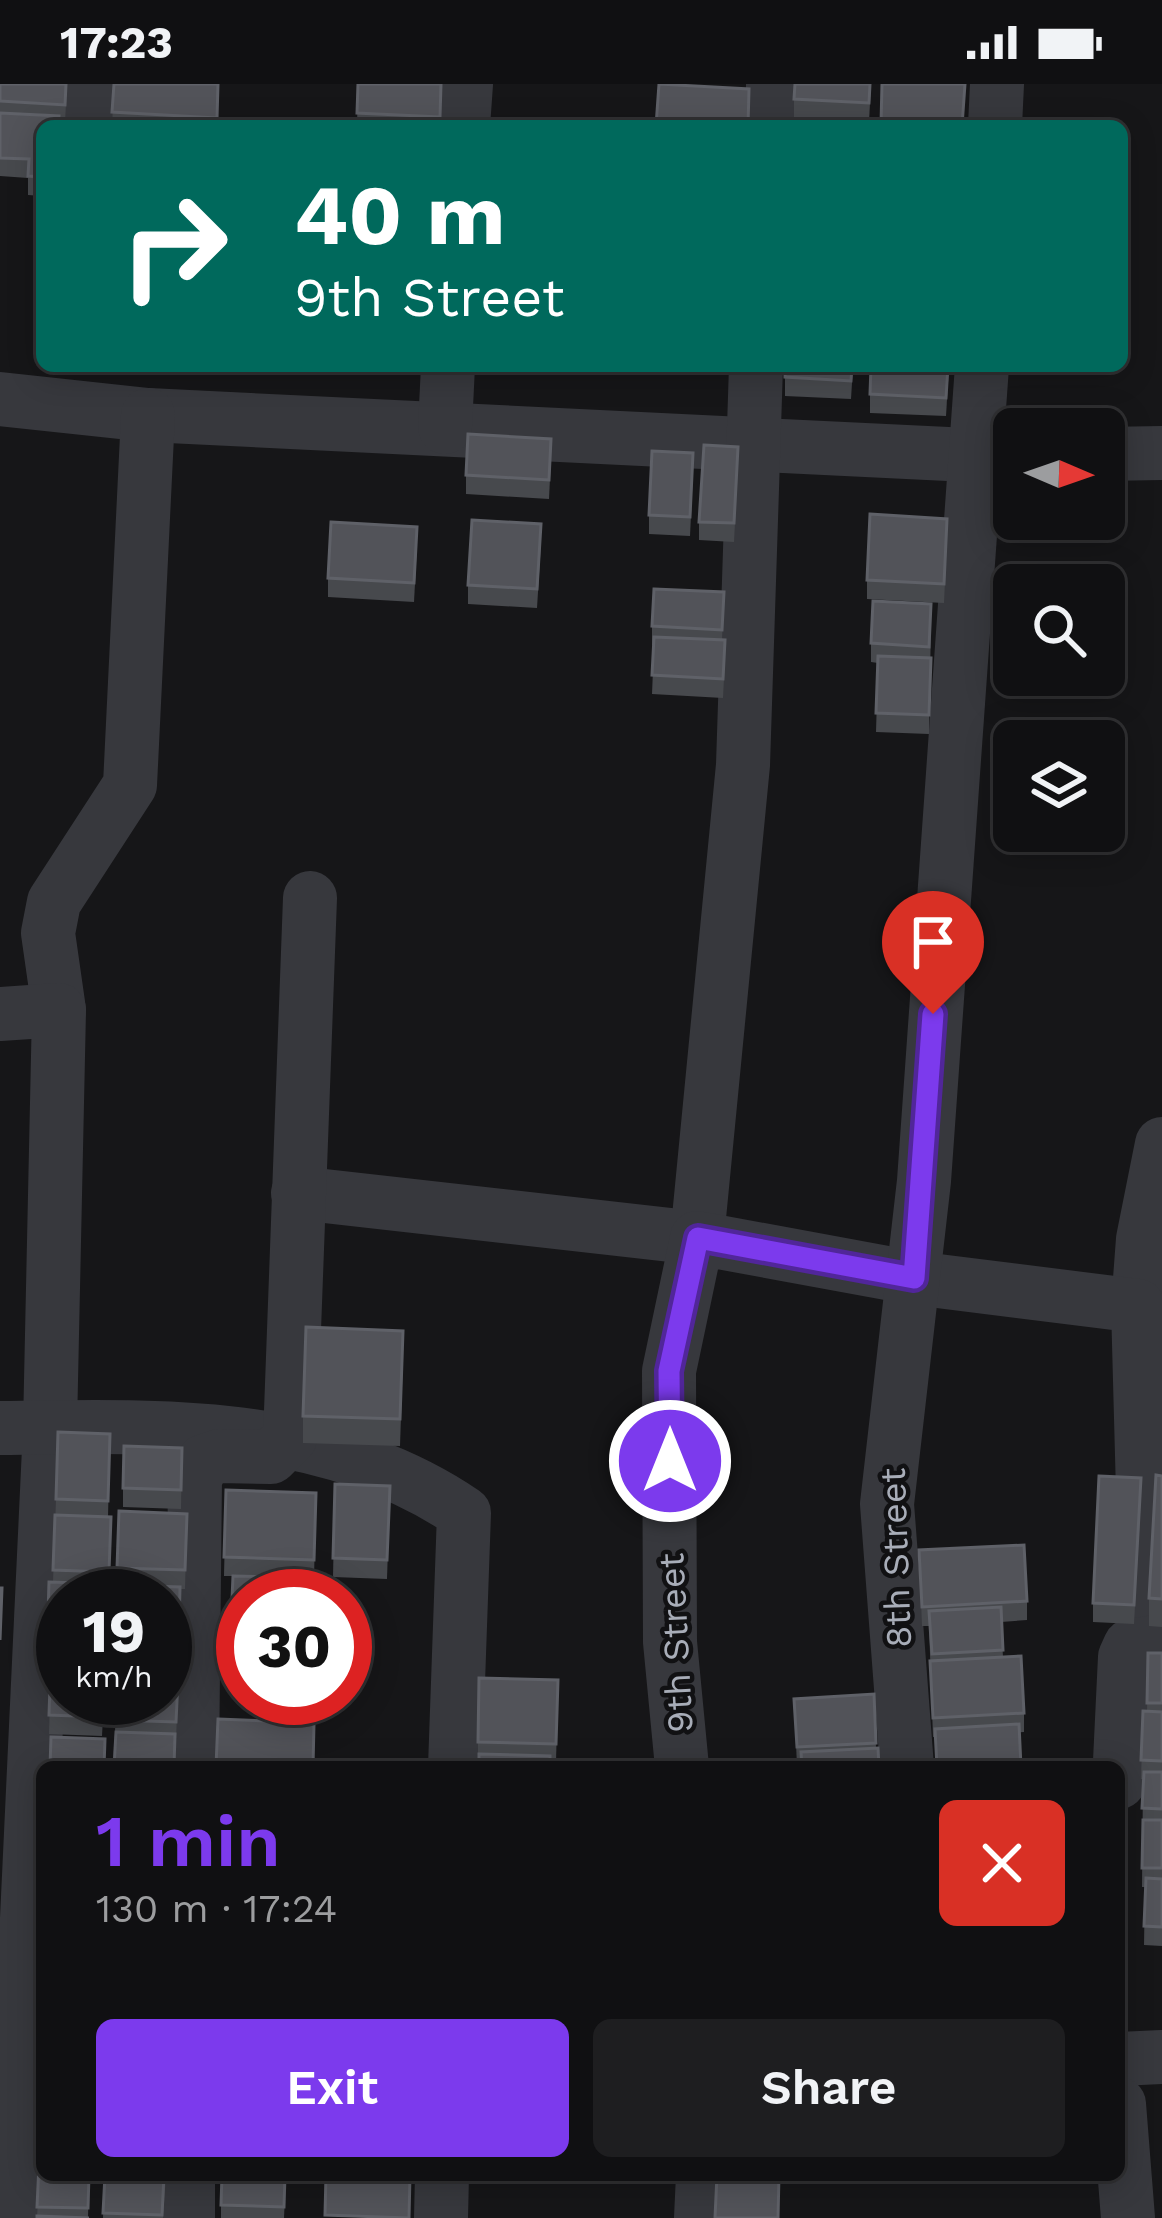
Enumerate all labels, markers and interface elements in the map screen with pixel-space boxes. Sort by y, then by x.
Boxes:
text: 17:23 [60,16,173,69]
text: 40 m [294,166,505,264]
icon: right [96,168,252,324]
text: 9th Street [294,266,564,329]
north arrow [993,408,1125,540]
map controls [993,408,1125,852]
button: search [993,564,1125,696]
button: layers [993,720,1125,852]
pin [882,891,984,1014]
icon: arrive [900,909,966,975]
position arrow [607,1398,733,1524]
street label: 8th Street [872,1467,920,1649]
street label: 9th Street [650,1552,702,1734]
speed limit sign: 30 [216,1569,372,1725]
text: 19 [83,1596,145,1667]
text: km/h [75,1659,153,1694]
text: 1 min [96,1799,281,1883]
button: close [939,1800,1065,1926]
text: 130 m · 17:24 [96,1886,337,1931]
button: Exit [96,2019,569,2157]
button: Share [593,2019,1065,2157]

